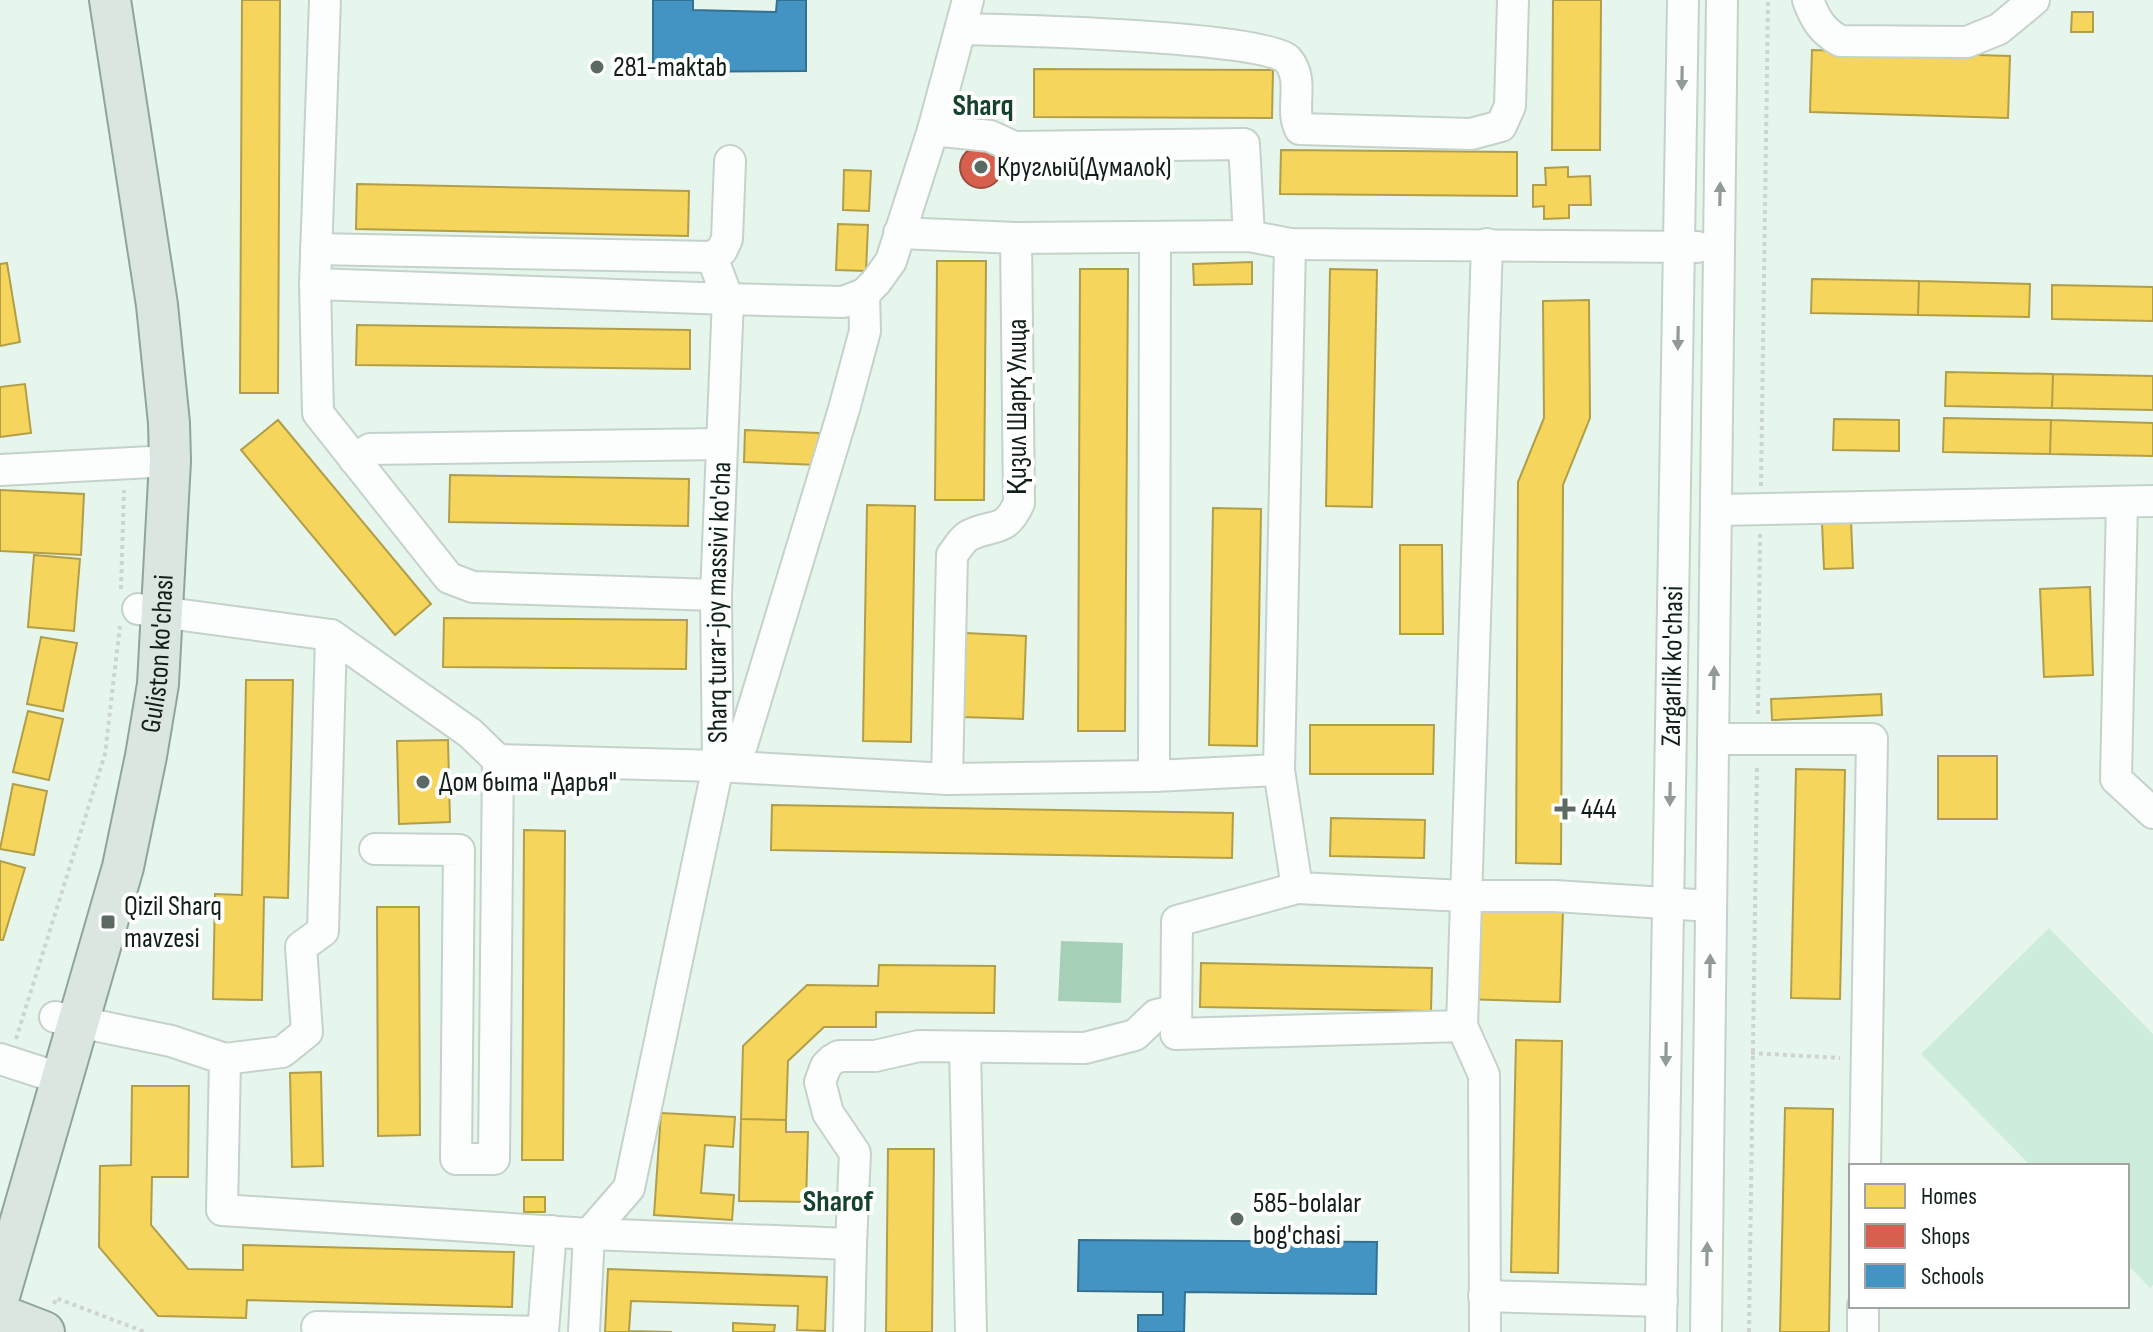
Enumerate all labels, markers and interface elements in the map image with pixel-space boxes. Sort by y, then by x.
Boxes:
place label: 281-maktab [613,51,727,84]
marker: 281-maktab [588,58,606,76]
one-way arrow [1676,66,1688,91]
district label: Sharq [952,88,1014,124]
place label: Круглый(Думалок) [997,151,1172,184]
marker: Круглый(Думалок) [972,158,990,176]
one-way arrow [1714,181,1726,206]
street label: Қизил Шарқ Улица [1001,319,1034,495]
one-way arrow [1671,326,1684,351]
street label: Sharq turar-joy massivi ko'cha [699,461,738,743]
street label: Guliston ko'chasi [134,574,180,735]
street label: Zargarlik ko'chasi [1654,585,1690,747]
one-way arrow [1708,665,1720,690]
place label: Дом быта "Дарья" [439,766,617,799]
marker: Дом быта "Дарья" [414,773,432,791]
one-way arrow [1664,782,1677,807]
place label: 444 [1581,793,1617,826]
marker: 444 [1556,800,1574,818]
place label: Qizil Sharq mavzesi [124,890,222,955]
marker: Qizil Sharq mavzesi [99,913,117,931]
one-way arrow [1704,953,1716,978]
one-way arrow [1660,1042,1672,1067]
legend [1849,1164,2129,1308]
text: Homes [1921,1182,1977,1211]
district label: Sharof [803,1184,874,1220]
place label: 585-bolalar bog'chasi [1253,1187,1361,1252]
marker: 585-bolalar bog'chasi [1228,1210,1246,1228]
text: Shops [1921,1222,1970,1251]
one-way arrow [1700,1241,1713,1266]
text: Schools [1921,1262,1984,1291]

